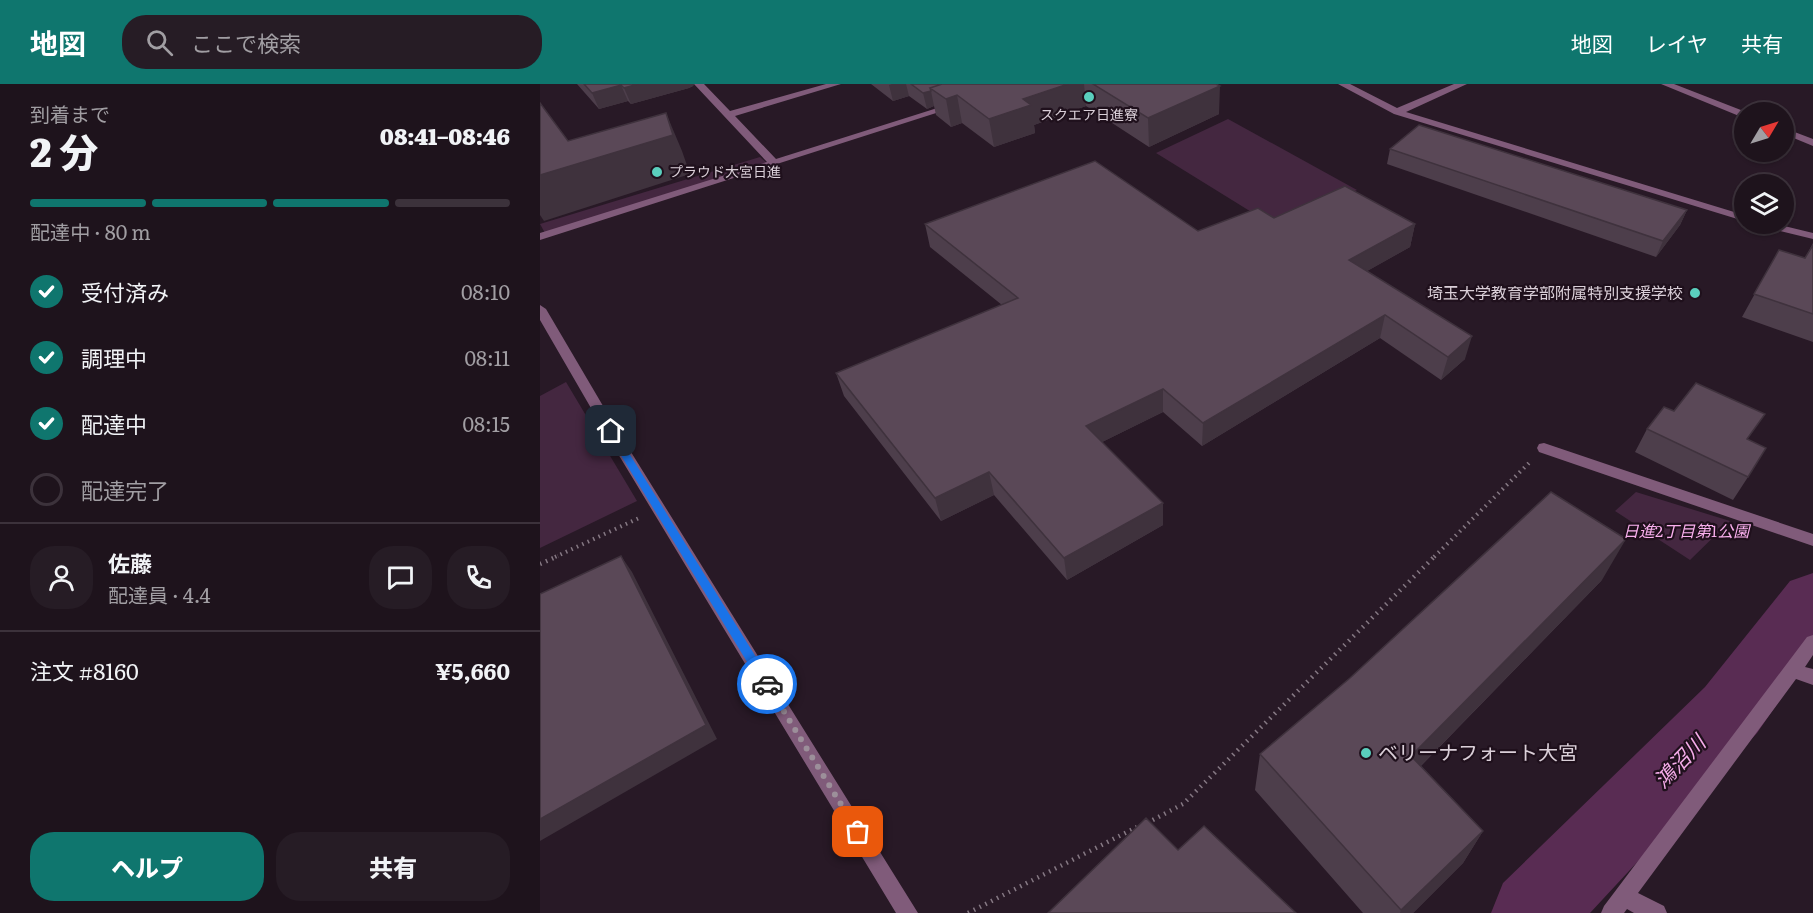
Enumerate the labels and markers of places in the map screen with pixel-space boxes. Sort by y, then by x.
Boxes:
marker: スクエア日進寮 [1082,90,1096,104]
place label: スクエア日進寮 [1040,104,1138,124]
place label: プラウド大宮日進 [669,161,781,181]
marker: プラウド大宮日進 [650,165,664,179]
place label: 埼玉大学教育学部附属特別支援学校 [1427,280,1683,304]
marker: 埼玉大学教育学部附属特別支援学校 [1688,286,1702,300]
pin [585,405,636,456]
place label: ベリーナフォート大宮 [1378,736,1578,766]
marker: ベリーナフォート大宮 [1359,746,1373,760]
pin [832,806,883,857]

